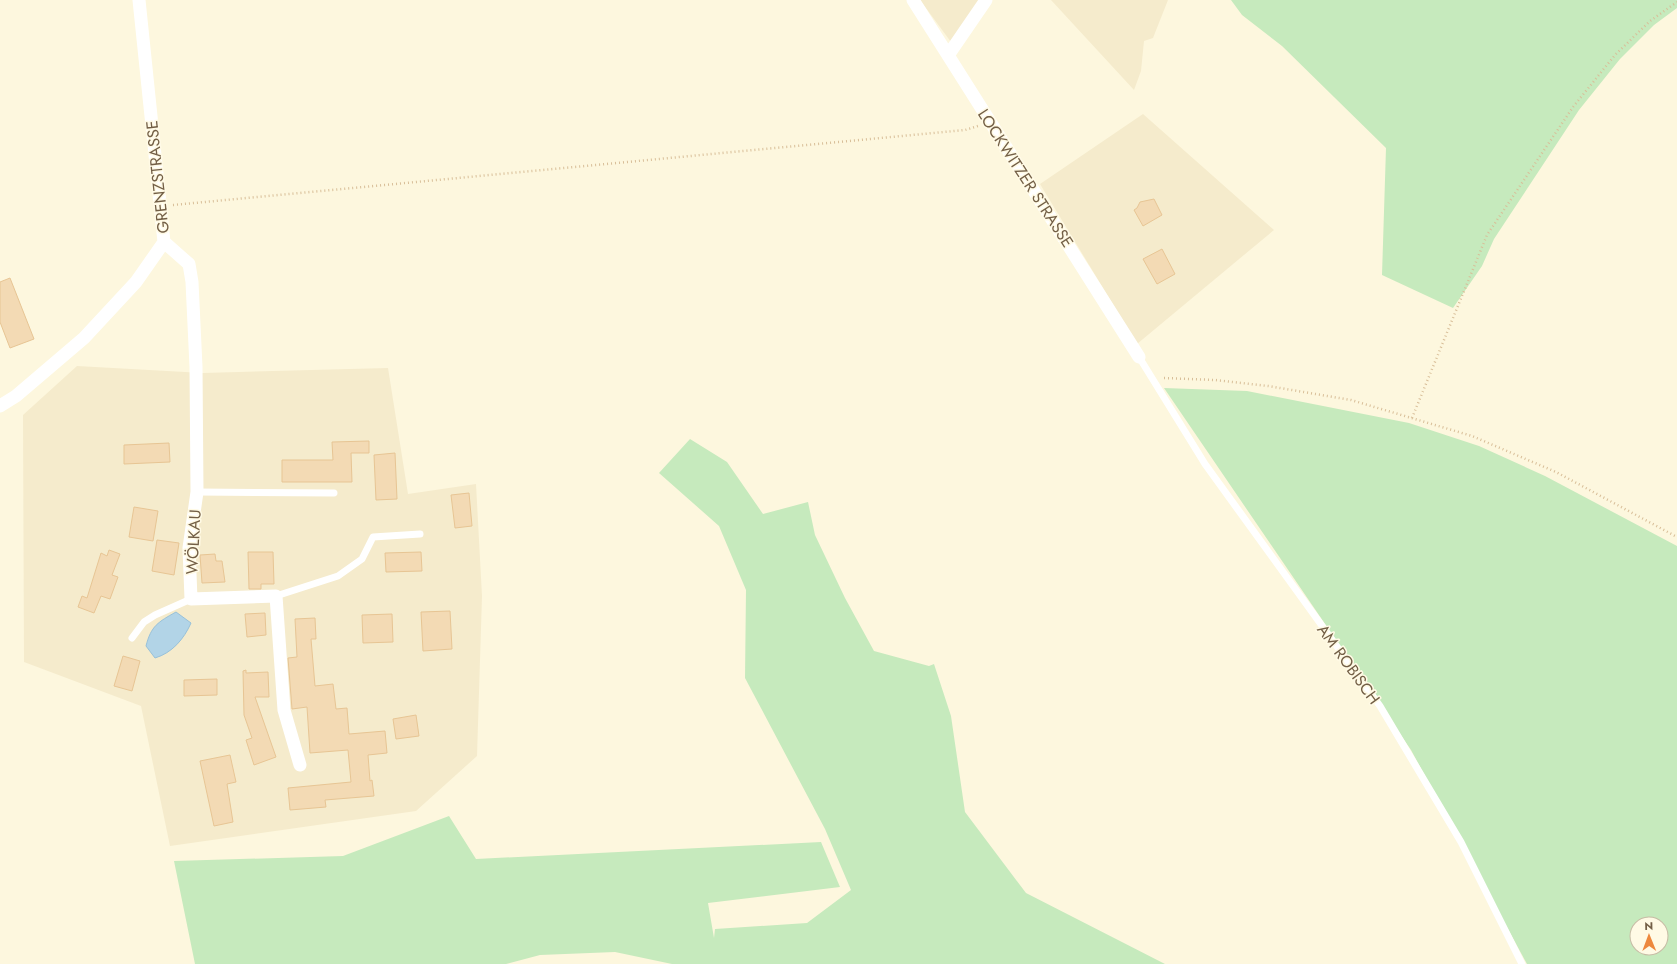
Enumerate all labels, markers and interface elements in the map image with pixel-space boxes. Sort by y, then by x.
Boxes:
street label: LOCKWITZER STRASSE [972,105,1079,252]
street label: GRENZSTRASSE [140,119,175,235]
street label: WÖLKAU [180,509,207,575]
street label: AM ROBISCH [1312,620,1386,709]
north arrow [1629,916,1669,956]
text: N [1644,918,1653,934]

